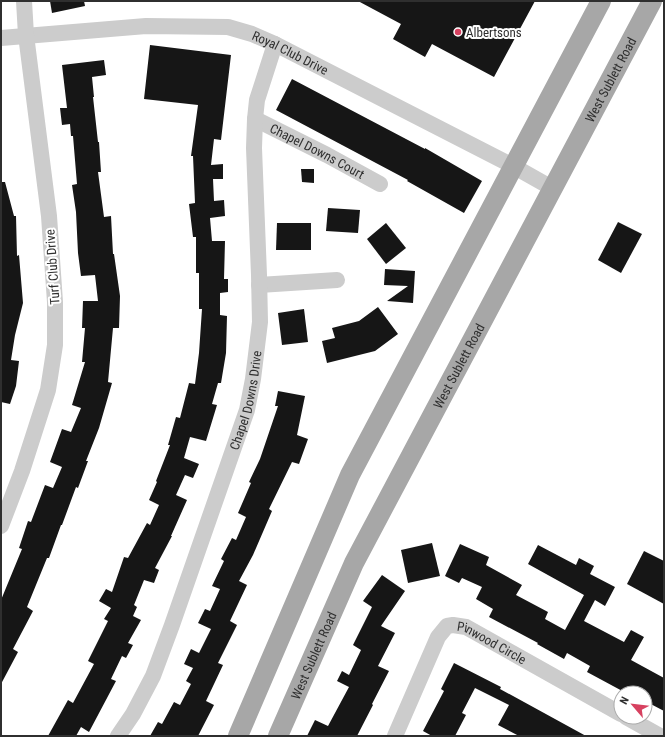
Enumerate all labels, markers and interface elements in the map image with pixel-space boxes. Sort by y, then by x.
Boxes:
place label: Albertsons [466,25,522,40]
marker: Albertsons [453,27,463,37]
street label: Royal Club Drive [250,28,331,78]
street label: West Sublett Road [582,35,639,125]
street label: Chapel Downs Court [267,121,367,182]
street label: Turf Club Drive [42,229,63,305]
street label: West Sublett Road [430,321,488,411]
street label: Chapel Downs Drive [227,350,264,452]
street label: West Sublett Road [288,610,340,702]
street label: Pinwood Circle [456,619,529,667]
north arrow [613,685,653,725]
text: N [617,694,632,707]

